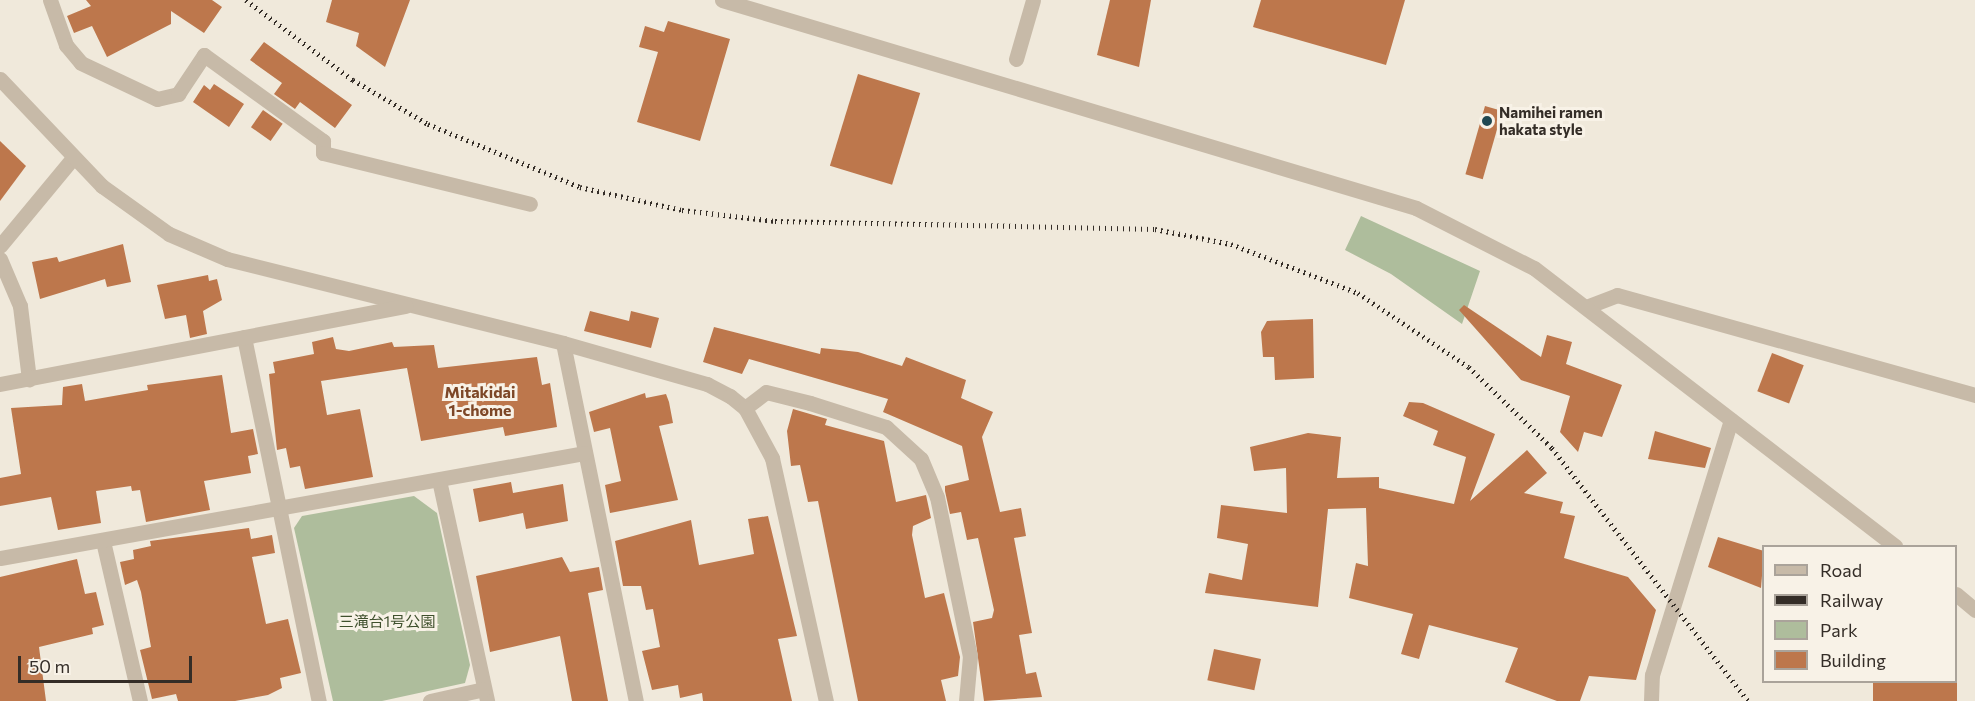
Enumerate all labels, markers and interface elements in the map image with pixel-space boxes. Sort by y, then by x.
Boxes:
place label: Namihei ramen hakata style [1499,103,1603,138]
marker: Namihei ramen hakata style [1480,114,1494,128]
district label: Mitakidai 1-chome [445,382,515,420]
legend [1762,545,1957,683]
text: Road [1820,559,1862,581]
text: Railway [1820,589,1883,611]
park label: 三滝台1号公園 [339,613,435,631]
text: Park [1820,619,1858,641]
scale bar [21,644,195,682]
text: Building [1820,649,1886,671]
text: 50 m [29,655,70,677]

